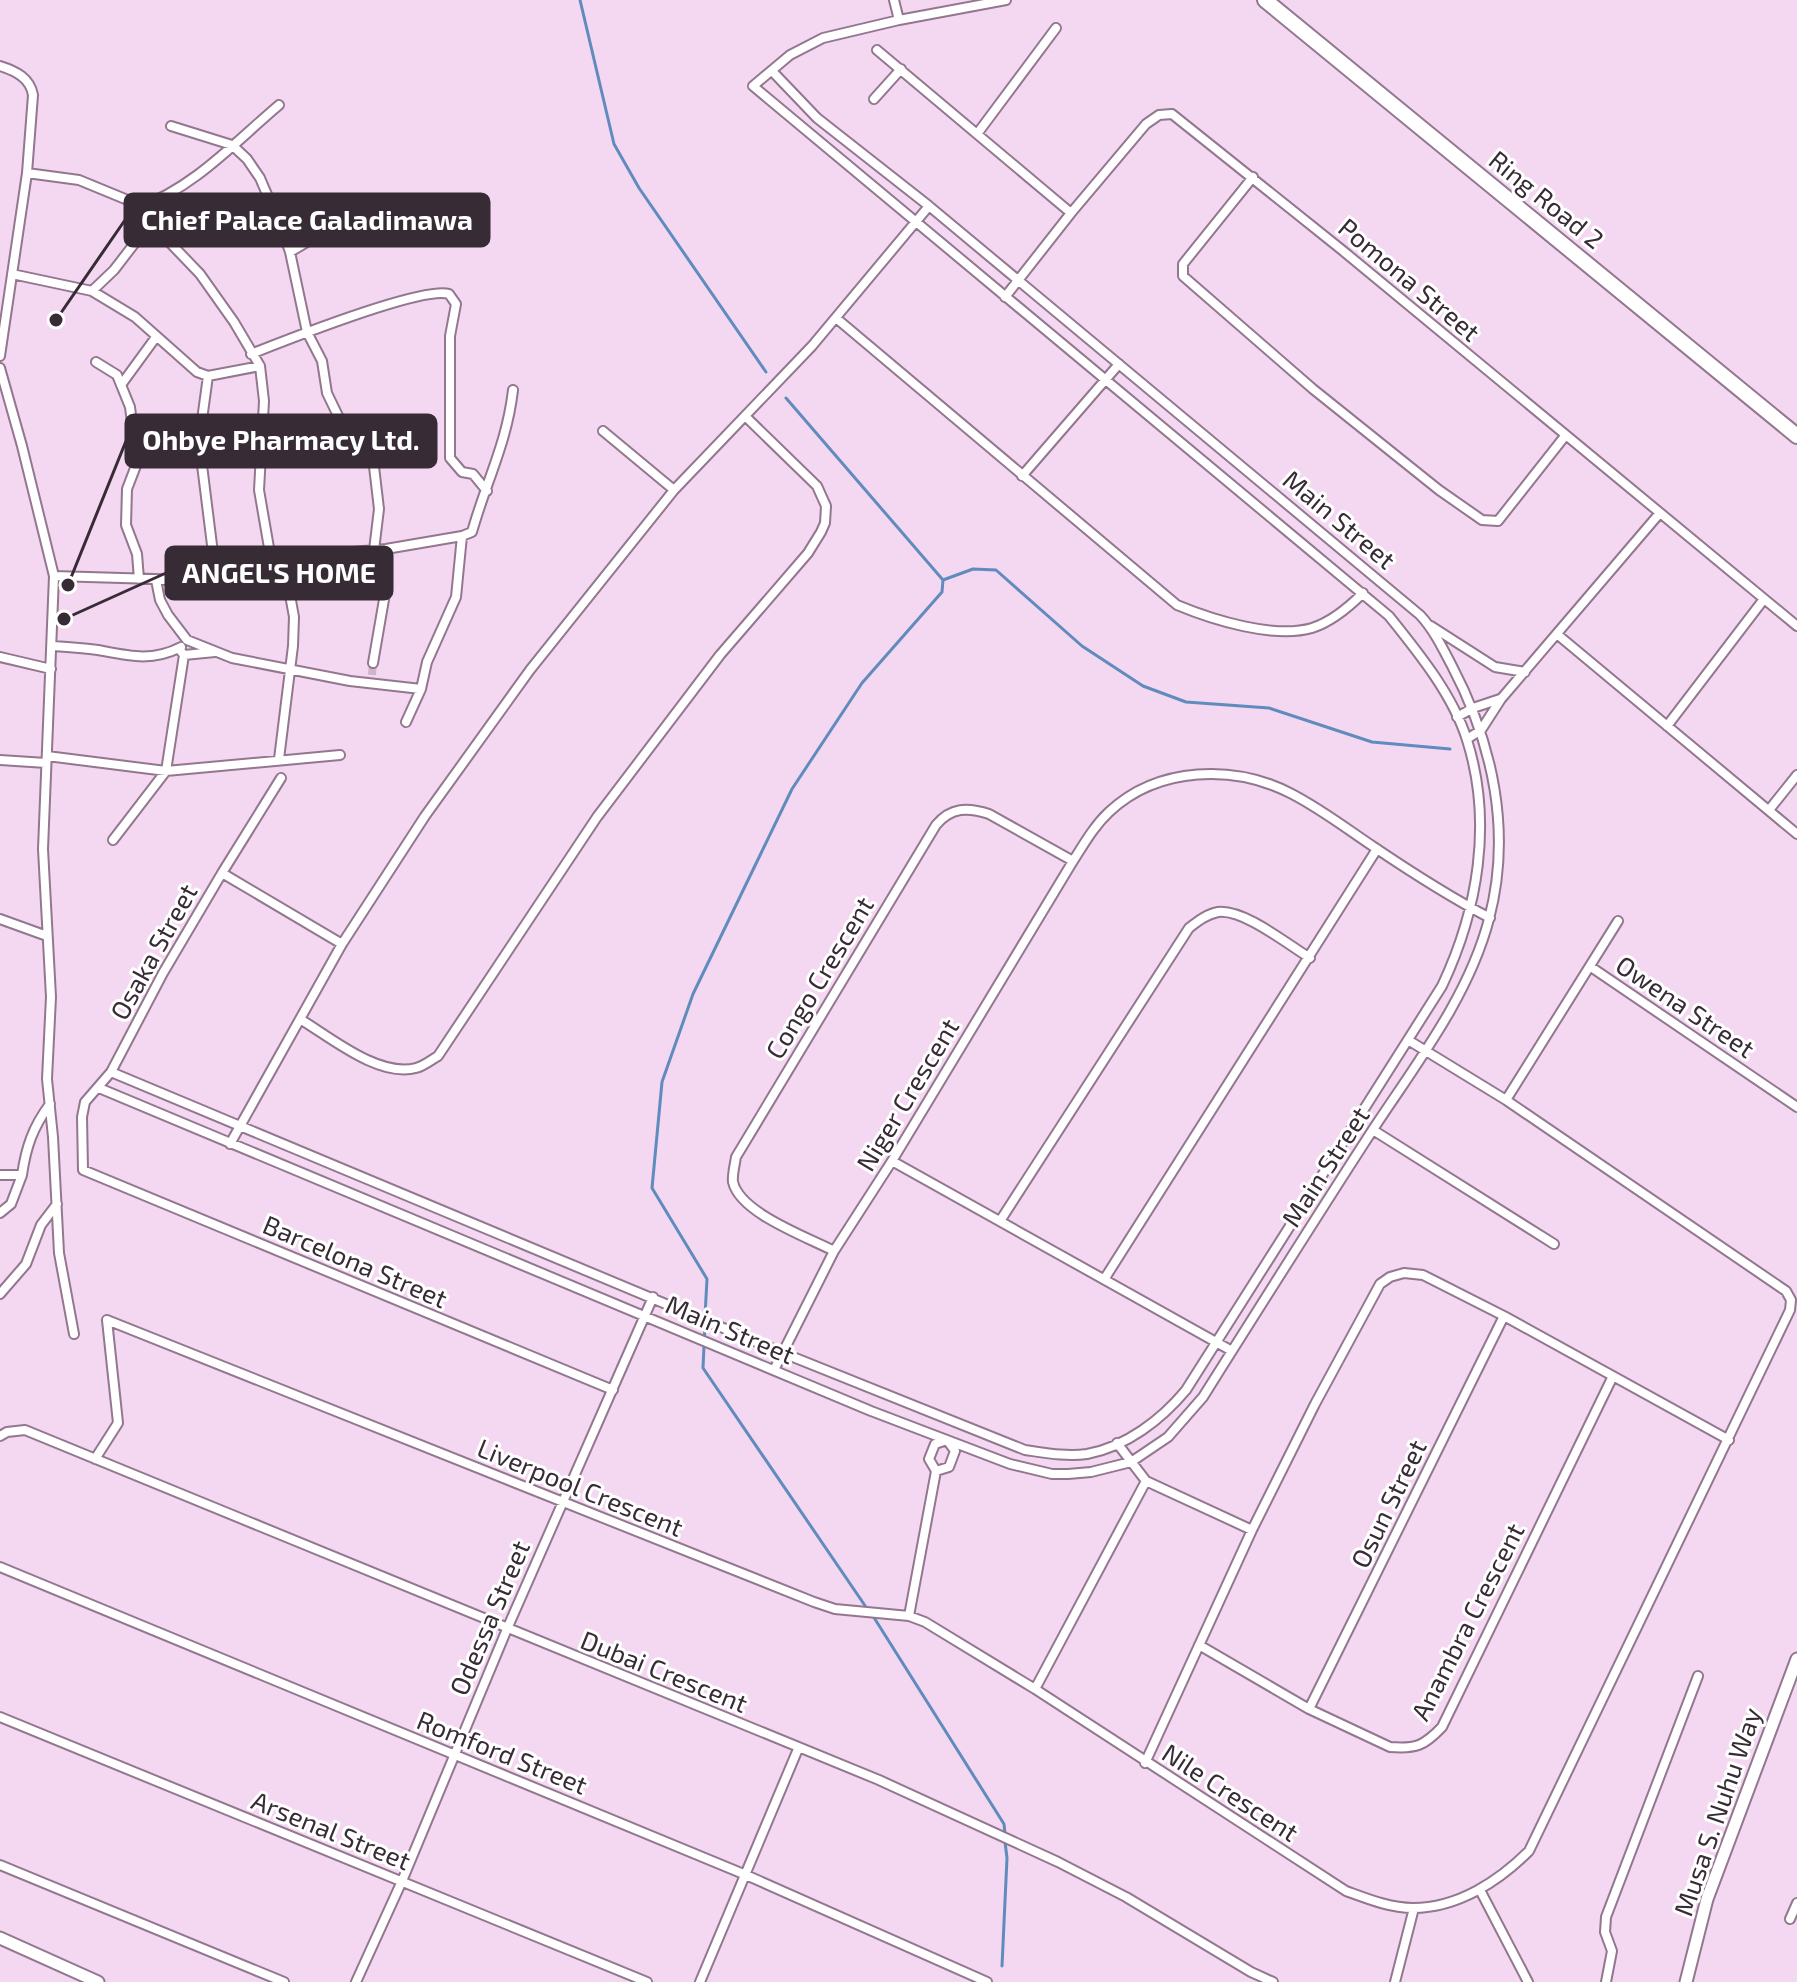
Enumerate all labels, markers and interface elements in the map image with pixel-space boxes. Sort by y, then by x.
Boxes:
street label: Ring Road 2 [1483,143,1610,254]
callout: Chief Palace Galadimawa [125,194,489,246]
text: Chief Palace Galadimawa [141,202,473,236]
street label: Pomona Street [1333,211,1487,347]
callout: Ohbye Pharmacy Ltd. [126,415,436,467]
text: Ohbye Pharmacy Ltd. [142,422,420,456]
street label: Main Street [1278,463,1402,575]
callout: ANGEL'S HOME [166,547,392,599]
text: ANGEL'S HOME [182,555,376,589]
street label: Osaka Street [103,878,203,1025]
street label: Congo Crescent [758,891,879,1064]
street label: Owena Street [1611,948,1761,1063]
street label: Niger Crescent [849,1012,964,1176]
street label: Main Street [1275,1100,1375,1232]
street label: Barcelona Street [259,1208,452,1313]
street label: Main Street [662,1288,800,1370]
street label: Liverpool Crescent [473,1431,688,1542]
street label: Osun Street [1343,1434,1432,1572]
street label: Anambra Crescent [1404,1517,1530,1725]
street label: Odessa Street [442,1535,535,1699]
street label: Dubai Crescent [577,1623,753,1718]
street label: Romford Street [413,1703,592,1800]
street label: Musa S. Nuhu Way [1666,1703,1767,1920]
street label: Nile Crescent [1157,1736,1305,1847]
street label: Arsenal Street [248,1784,415,1876]

